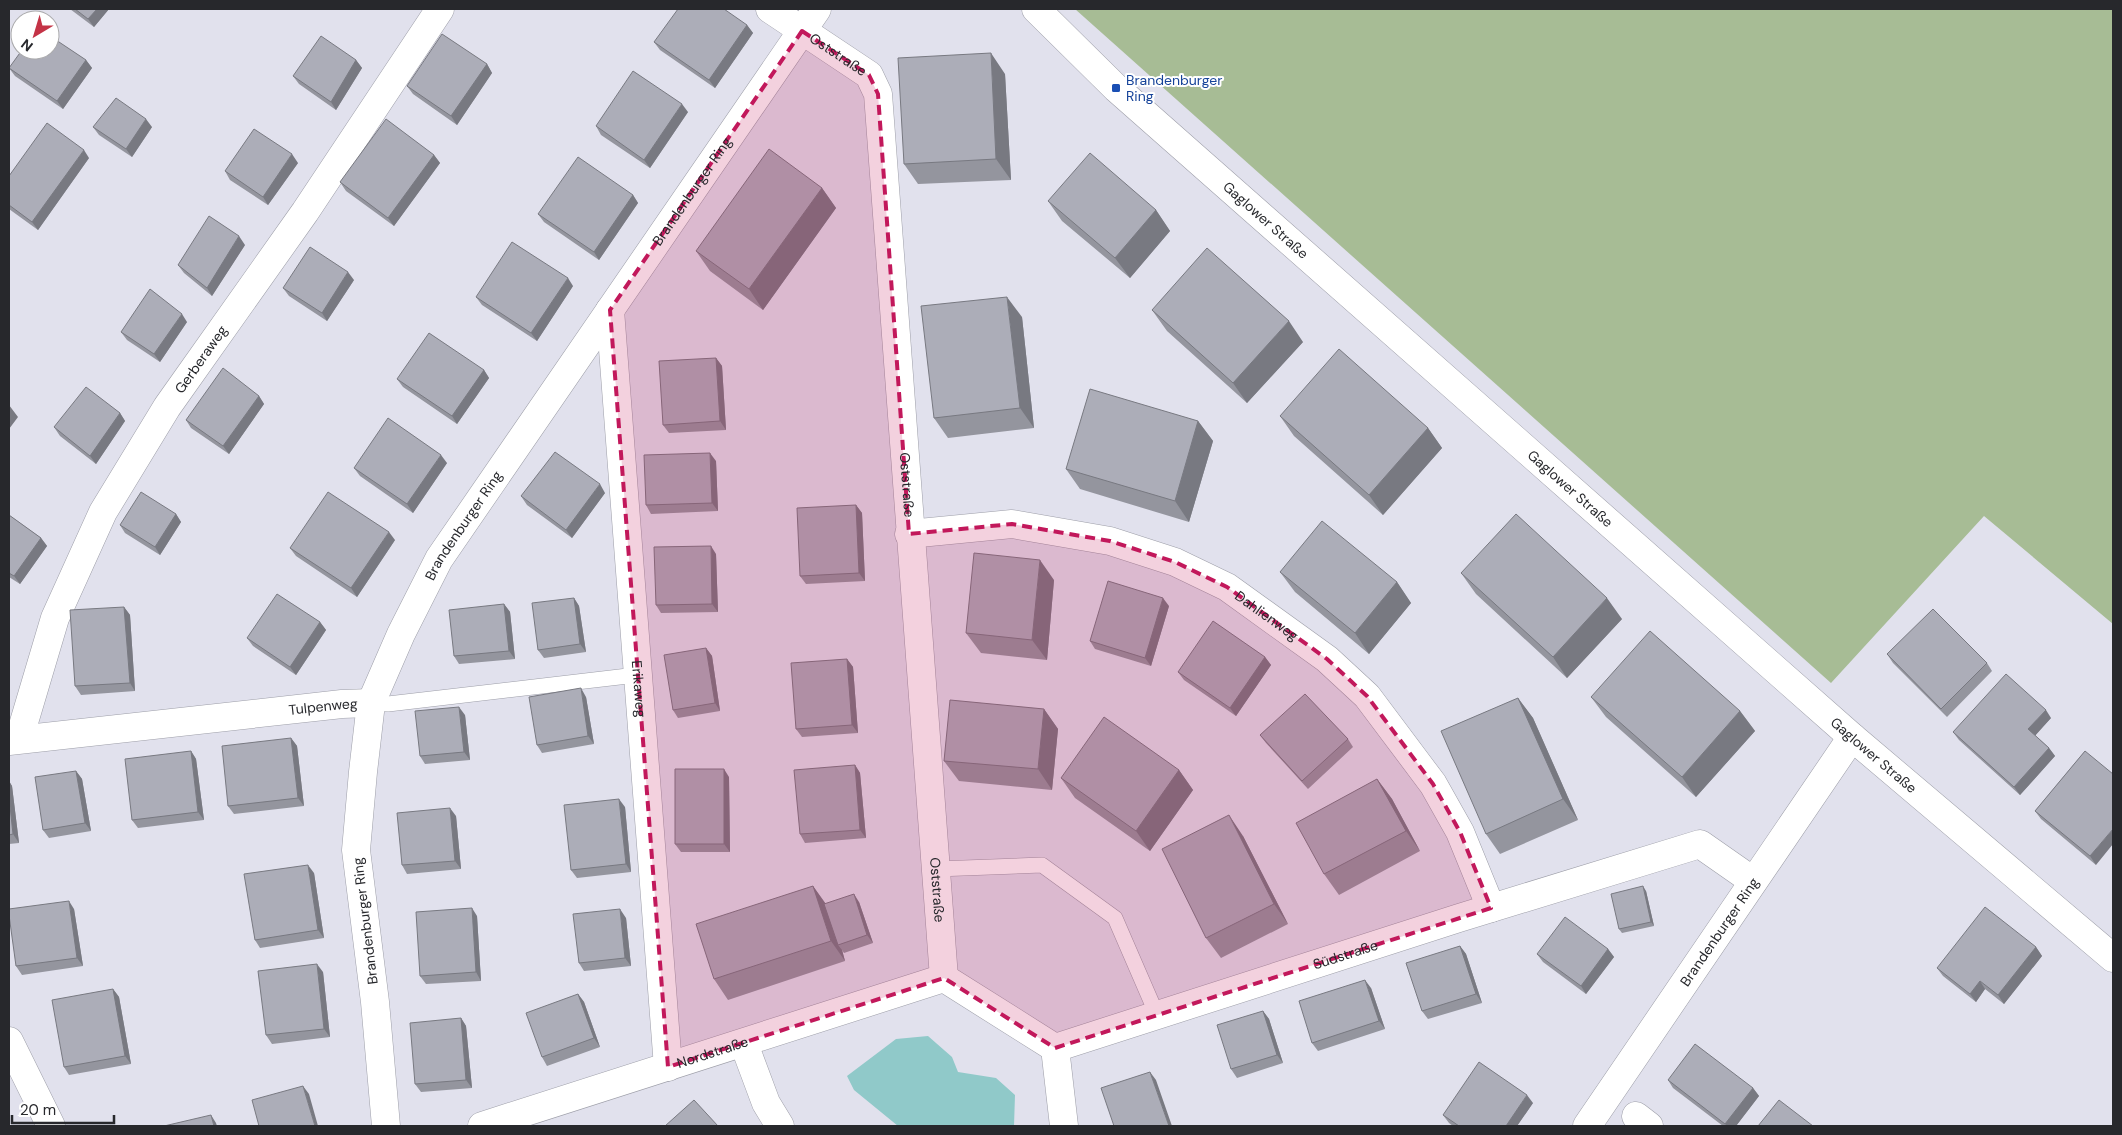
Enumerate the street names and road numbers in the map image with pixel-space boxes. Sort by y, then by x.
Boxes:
street label: Oststraße [806,29,870,80]
street label: Brandenburger Ring [648,133,735,249]
street label: Gaglower Straße [1219,178,1312,262]
street label: Gerberaweg [170,322,231,397]
street label: Gaglower Straße [1524,446,1617,531]
street label: Oststraße [896,452,919,518]
street label: Brandenburger Ring [421,467,506,583]
street label: Dahlienweg [1232,587,1302,645]
street label: Erikaweg [628,660,650,718]
street label: Tulpenweg [288,694,358,719]
street label: Gaglower Straße [1827,713,1921,797]
street label: Brandenburger Ring [348,856,382,985]
street label: Oststraße [926,857,949,923]
street label: Brandenburger Ring [1676,874,1763,990]
street label: Südstraße [1311,936,1380,973]
street label: Nordstraße [675,1032,750,1072]

